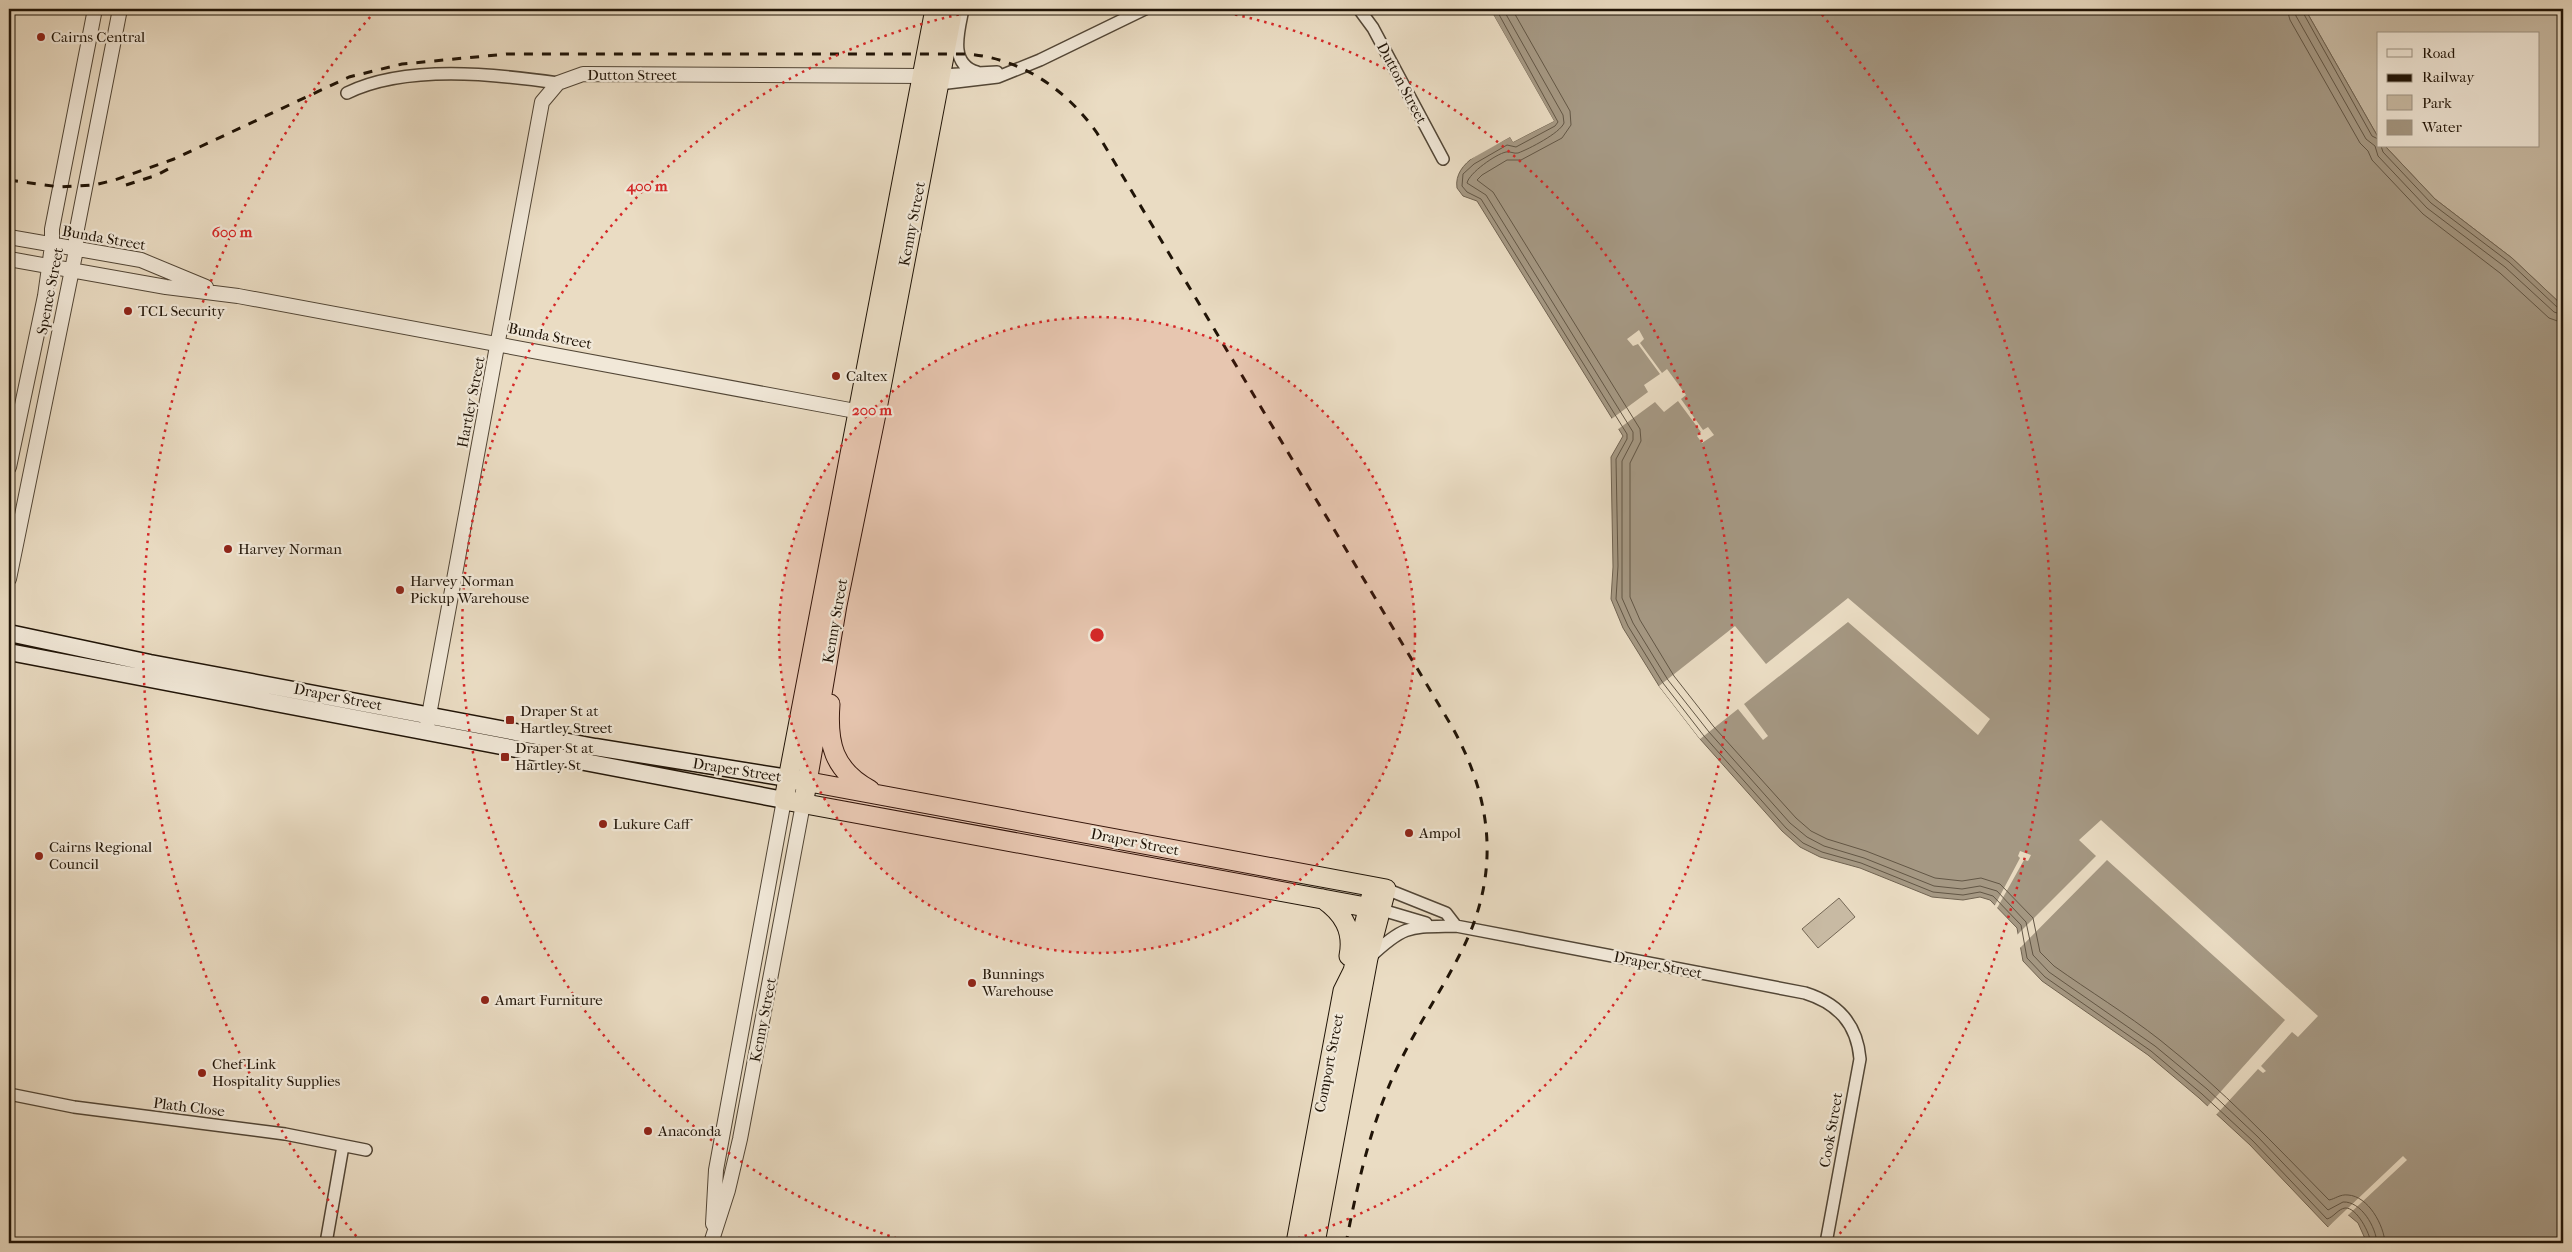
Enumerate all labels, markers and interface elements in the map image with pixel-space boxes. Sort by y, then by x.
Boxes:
place label: Cairns Central [51,28,145,46]
marker: Cairns Central [35,31,47,43]
legend [2377,32,2540,148]
street label: Dutton Street [1373,39,1431,127]
text: Road [2422,44,2456,62]
street label: Dutton Street [587,66,677,84]
text: Railway [2422,68,2475,86]
text: Park [2422,94,2452,112]
text: Water [2421,118,2462,136]
text: 400 m [625,177,668,195]
street label: Kenny Street [895,180,929,268]
street label: Bunda Street [61,222,148,254]
text: 600 m [212,223,253,241]
street label: Spence Street [33,245,67,336]
place label: TCL Security [138,302,226,320]
marker: TCL Security [122,305,134,317]
street label: Bunda Street [507,319,594,353]
street label: Hartley Street [453,354,489,449]
place label: Caltex [846,367,888,385]
marker: Caltex [830,370,842,382]
text: 200 m [852,401,892,419]
place label: Harvey Norman [238,540,342,558]
marker: Harvey Norman [222,543,234,555]
place label: Harvey Norman Pickup Warehouse [410,572,530,607]
street label: Kenny Street [819,577,851,665]
marker: Harvey Norman Pickup Warehouse [394,584,406,596]
centre of rings [1088,626,1106,644]
street label: Draper Street [292,680,384,714]
place label: Draper St at Hartley Street [520,702,613,737]
marker: Draper St at Hartley Street [504,714,516,726]
place label: Draper St at Hartley St [515,739,594,774]
marker: Draper St at Hartley St [499,751,511,763]
street label: Draper Street [691,754,783,786]
place label: Lukure Caff [613,815,693,833]
marker: Lukure Caff [597,818,609,830]
place label: Ampol [1418,824,1461,842]
street label: Draper Street [1089,825,1181,859]
marker: Ampol [1403,827,1415,839]
place label: Cairns Regional Council [49,838,152,873]
marker: Cairns Regional Council [33,850,45,862]
street label: Draper Street [1612,948,1704,982]
place label: Bunnings Warehouse [981,965,1054,1000]
street label: Kenny Street [746,976,780,1064]
marker: Bunnings Warehouse [966,977,978,989]
place label: Amart Furniture [494,991,603,1009]
marker: Amart Furniture [479,994,491,1006]
street label: Comport Street [1311,1011,1348,1114]
place label: Chef Link Hospitality Supplies [212,1055,341,1090]
marker: Chef Link Hospitality Supplies [196,1067,208,1079]
street label: Cook Street [1816,1091,1847,1169]
street label: Plath Close [152,1094,226,1120]
place label: Anaconda [657,1122,722,1140]
marker: Anaconda [642,1125,654,1137]

